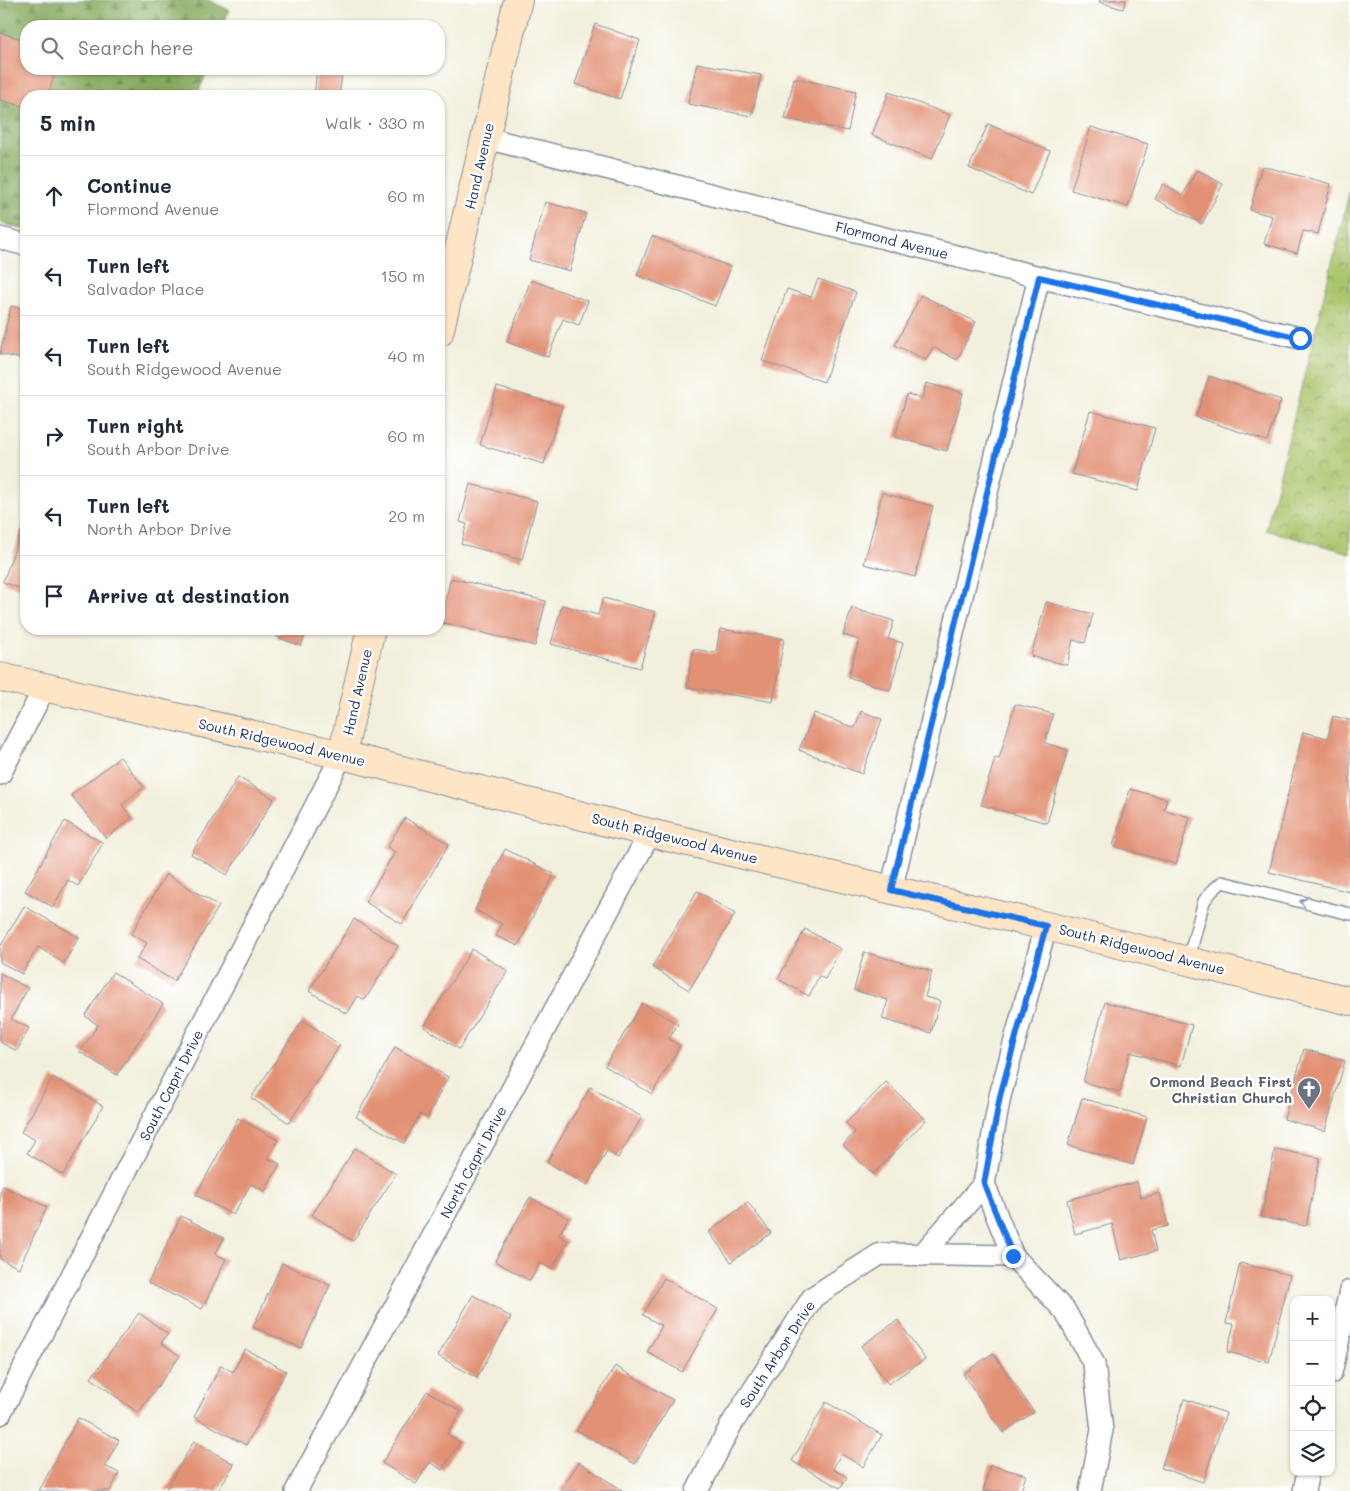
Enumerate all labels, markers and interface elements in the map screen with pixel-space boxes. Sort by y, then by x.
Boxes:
search box [20,20,445,75]
icon: search [38,34,66,62]
text: Search here [78,35,194,60]
text: 5 min [40,109,96,136]
text: Walk · 330 m [325,112,425,133]
street label: Hand Avenue [460,121,498,211]
text: Continue [87,173,172,198]
icon: ahead [40,182,68,210]
text: 60 m [388,185,425,206]
text: Flormond Avenue [87,198,219,219]
street label: Flormond Avenue [834,217,950,263]
text: Turn left [87,253,170,278]
icon: left [40,262,68,290]
text: 150 m [381,265,425,286]
text: Salvador Place [87,278,204,299]
route start [1289,327,1312,350]
text: Turn left [87,333,170,358]
icon: left [40,342,68,370]
text: 40 m [388,345,425,366]
text: South Ridgewood Avenue [87,358,282,379]
text: Turn right [87,413,184,438]
icon: right [40,422,68,450]
text: 60 m [388,425,425,446]
text: South Arbor Drive [87,438,230,459]
text: Turn left [87,493,170,518]
icon: left [40,502,68,530]
text: 20 m [388,505,425,526]
text: North Arbor Drive [87,518,232,539]
icon: arrive [40,582,68,610]
text: Arrive at destination [87,583,290,608]
street label: Hand Avenue [338,647,376,737]
street label: South Ridgewood Avenue [197,714,367,770]
street label: South Ridgewood Avenue [590,808,760,868]
one-way arrow [1298,897,1307,908]
street label: South Ridgewood Avenue [1057,919,1227,979]
street label: South Capri Drive [135,1026,207,1144]
place label: Ormond Beach First Christian Church [1150,1072,1292,1107]
church icon: Ormond Beach First Christian Church [1296,1076,1322,1110]
street label: North Capri Drive [435,1103,511,1221]
route end [1002,1245,1025,1268]
street label: South Arbor Drive [735,1296,819,1412]
map controls [1290,1296,1335,1476]
button: + [1290,1296,1335,1341]
button: − [1290,1341,1335,1386]
button: locate [1290,1386,1335,1431]
button: layers [1290,1431,1335,1476]

